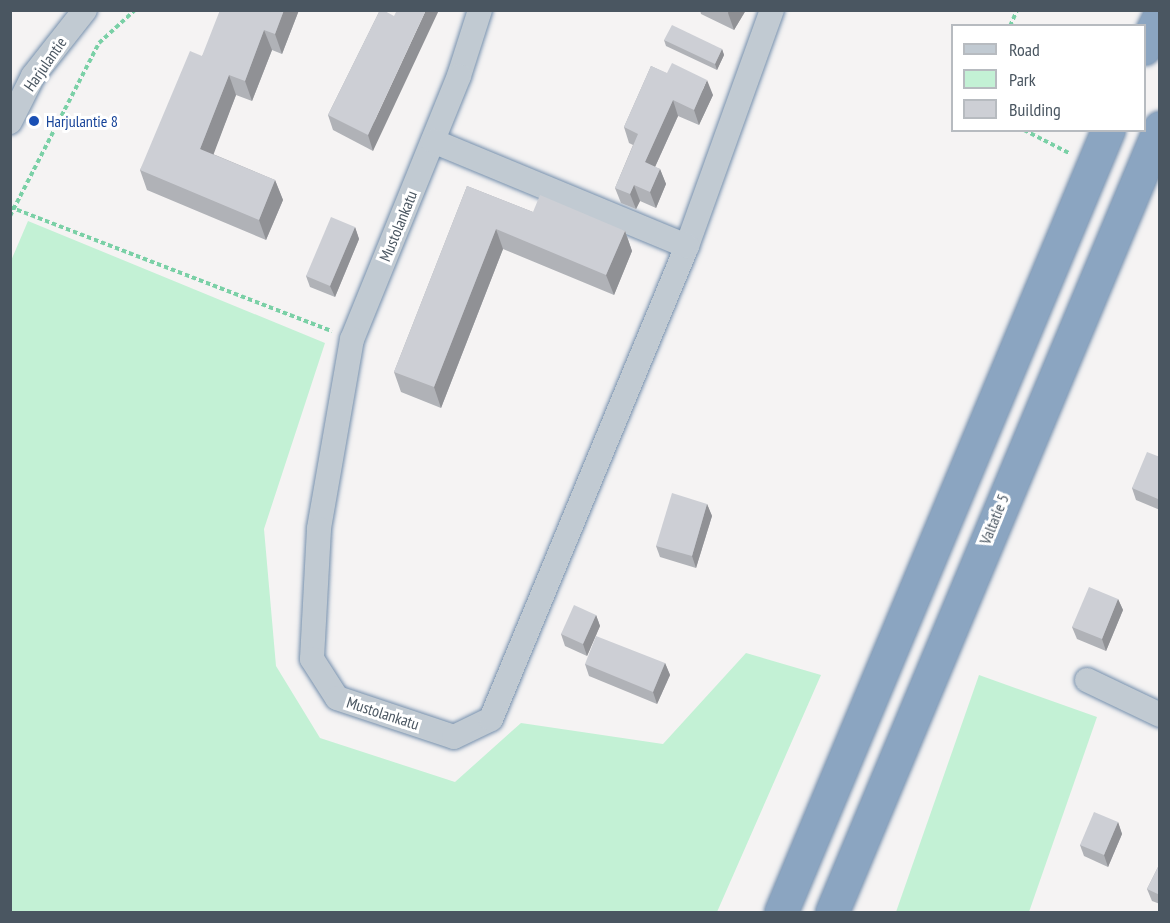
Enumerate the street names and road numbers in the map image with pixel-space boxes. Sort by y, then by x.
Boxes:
street label: Harjulantie [20,33,70,95]
street label: Mustolankatu [375,188,421,264]
street label: Valtatie 5 [975,491,1013,547]
street label: Mustolankatu [344,692,422,734]

